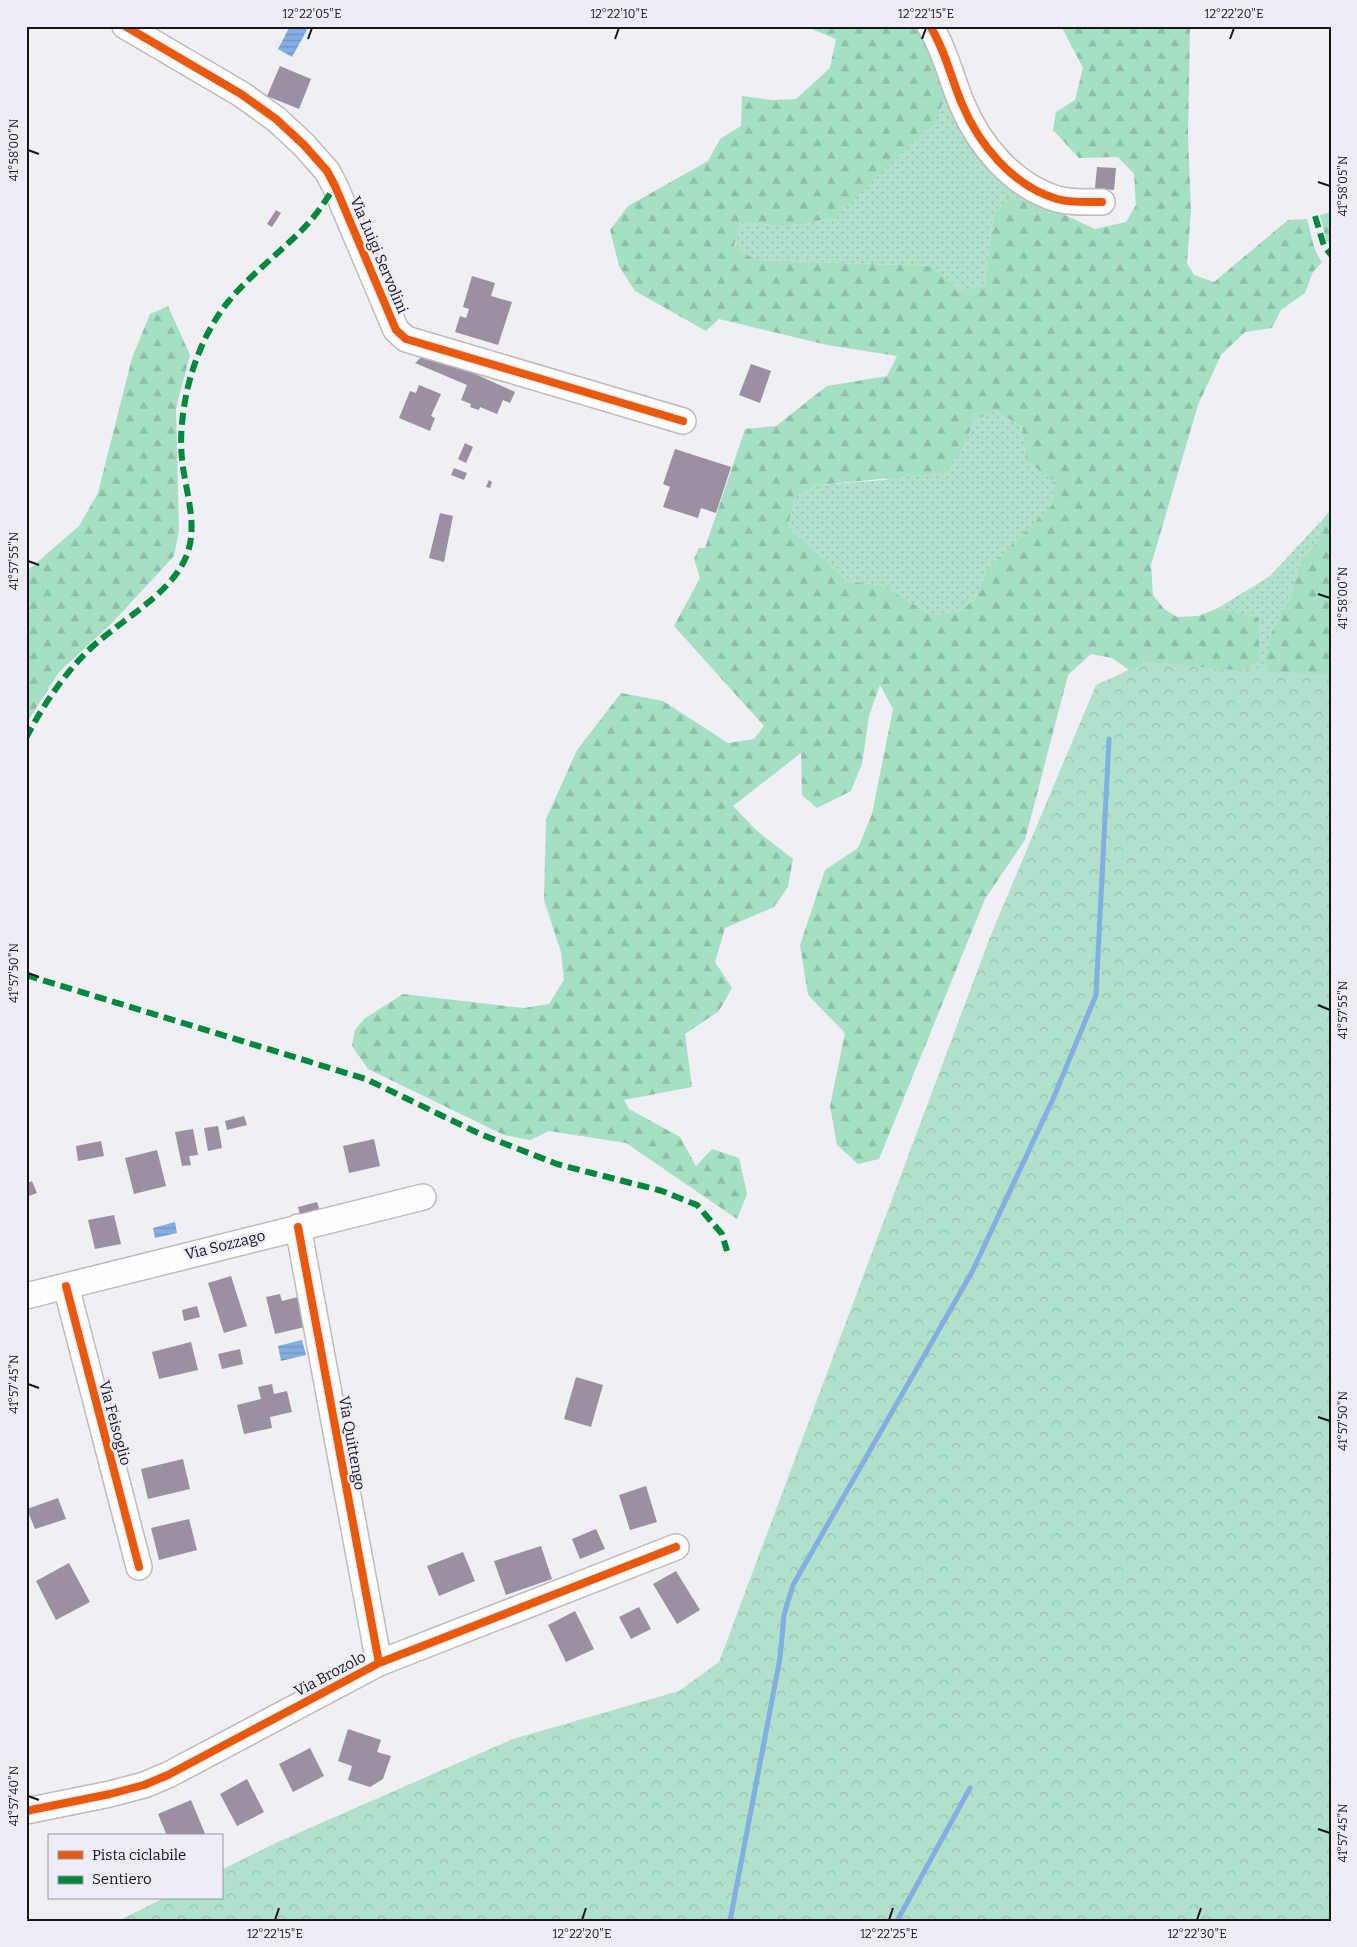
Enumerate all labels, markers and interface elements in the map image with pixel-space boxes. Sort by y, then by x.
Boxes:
text: 12°22'05"E [283,7,341,21]
text: 12°22'10"E [590,7,648,21]
text: 12°22'15"E [898,7,954,21]
text: 12°22'20"E [1205,7,1263,21]
text: 41°58'00"N [7,118,21,181]
text: 41°58'05"N [1336,155,1350,217]
street label: Via Luigi Servolini [346,194,412,317]
text: 41°57'55"N [7,531,21,590]
text: 41°58'00"N [1336,566,1350,629]
text: 41°57'50"N [7,943,21,1003]
text: 41°57'55"N [1336,980,1350,1039]
street label: Via Sozzago [183,1226,267,1264]
text: 41°57'45"N [7,1354,21,1414]
street label: Via Feisoglio [95,1379,135,1467]
text: 41°57'50"N [1336,1391,1350,1451]
street label: Via Quittengo [335,1395,369,1491]
street label: Via Brozolo [291,1648,369,1700]
text: 41°57'40"N [7,1765,21,1826]
text: 41°57'45"N [1336,1803,1350,1863]
legend [48,1834,222,1900]
text: Pista ciclabile [92,1846,186,1864]
text: Sentiero [92,1870,152,1888]
text: 12°22'15"E [247,1927,303,1941]
text: 12°22'20"E [553,1927,611,1941]
text: 12°22'25"E [860,1927,918,1941]
text: 12°22'30"E [1167,1927,1227,1941]

